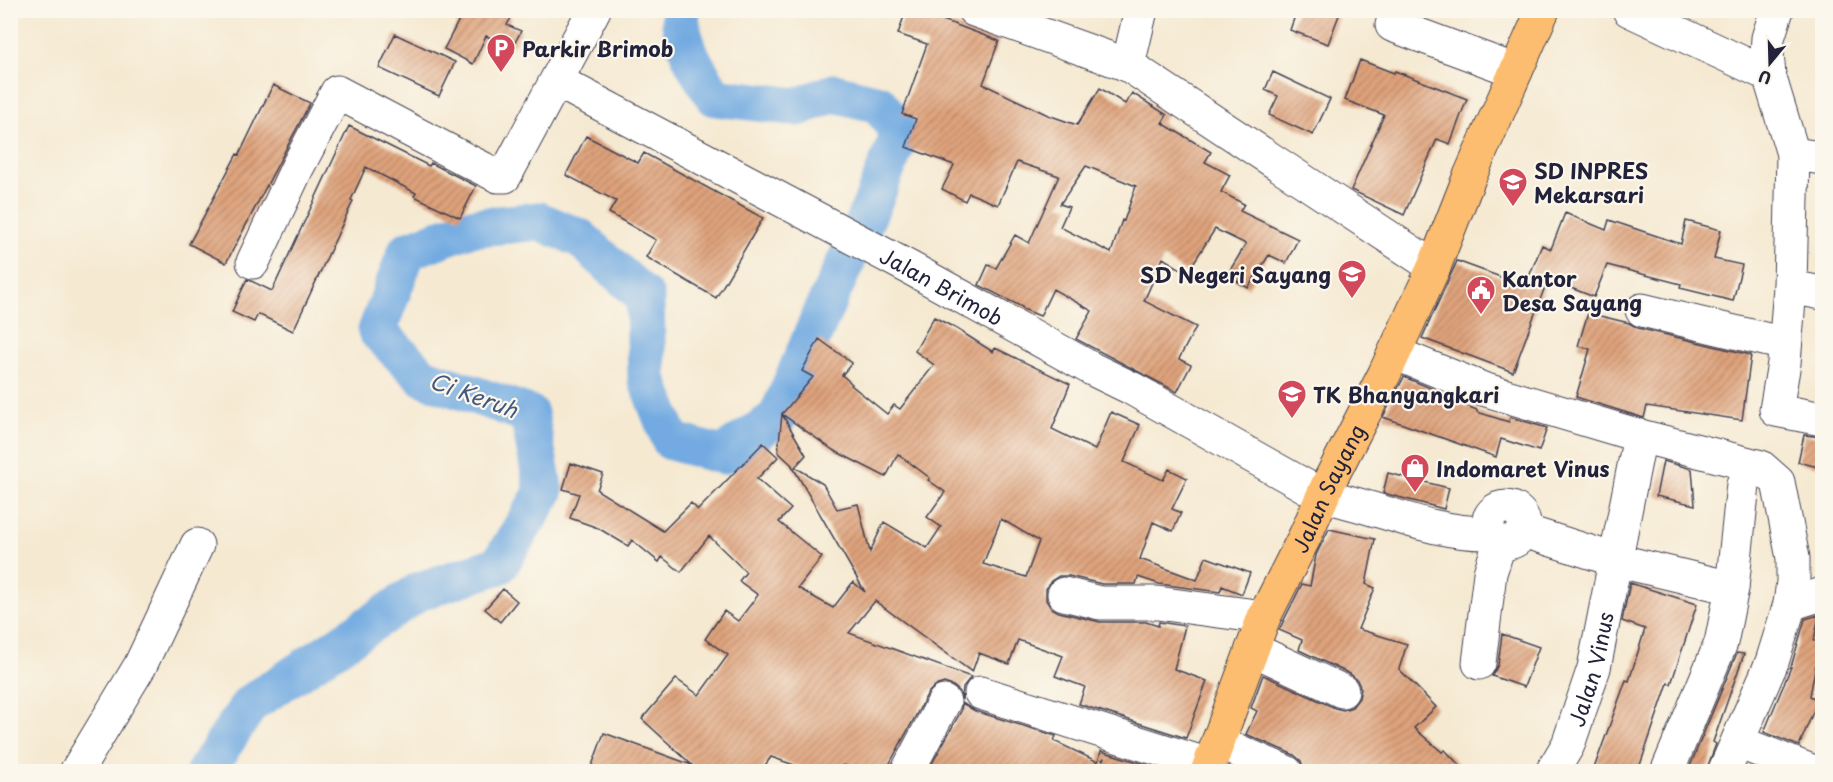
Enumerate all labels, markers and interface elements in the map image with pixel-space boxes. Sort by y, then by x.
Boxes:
parking icon: Parkir Brimob [485,32,517,74]
place label: Parkir Brimob [522,32,673,64]
north arrow [1740,33,1800,93]
text: U [1755,65,1774,91]
place label: SD INPRES Mekarsari [1534,154,1648,210]
school or university icon: SD INPRES Mekarsari [1497,166,1529,208]
street label: Jalan Brimob [874,239,1009,333]
place label: SD Negeri Sayang [1140,258,1331,290]
school or university icon: SD Negeri Sayang [1336,258,1368,300]
place label: Kantor Desa Sayang [1502,262,1642,318]
public building icon: Kantor Desa Sayang [1465,274,1497,316]
water label: Ci Keruh [425,363,524,426]
school or university icon: TK Bhanyangkari [1276,378,1308,420]
place label: TK Bhanyangkari [1313,378,1499,410]
street label: Jalan Sayang [1283,418,1372,558]
shop icon: Indomaret Vinus [1399,452,1431,494]
place label: Indomaret Vinus [1436,452,1610,484]
street label: Jalan Vinus [1560,609,1621,730]

